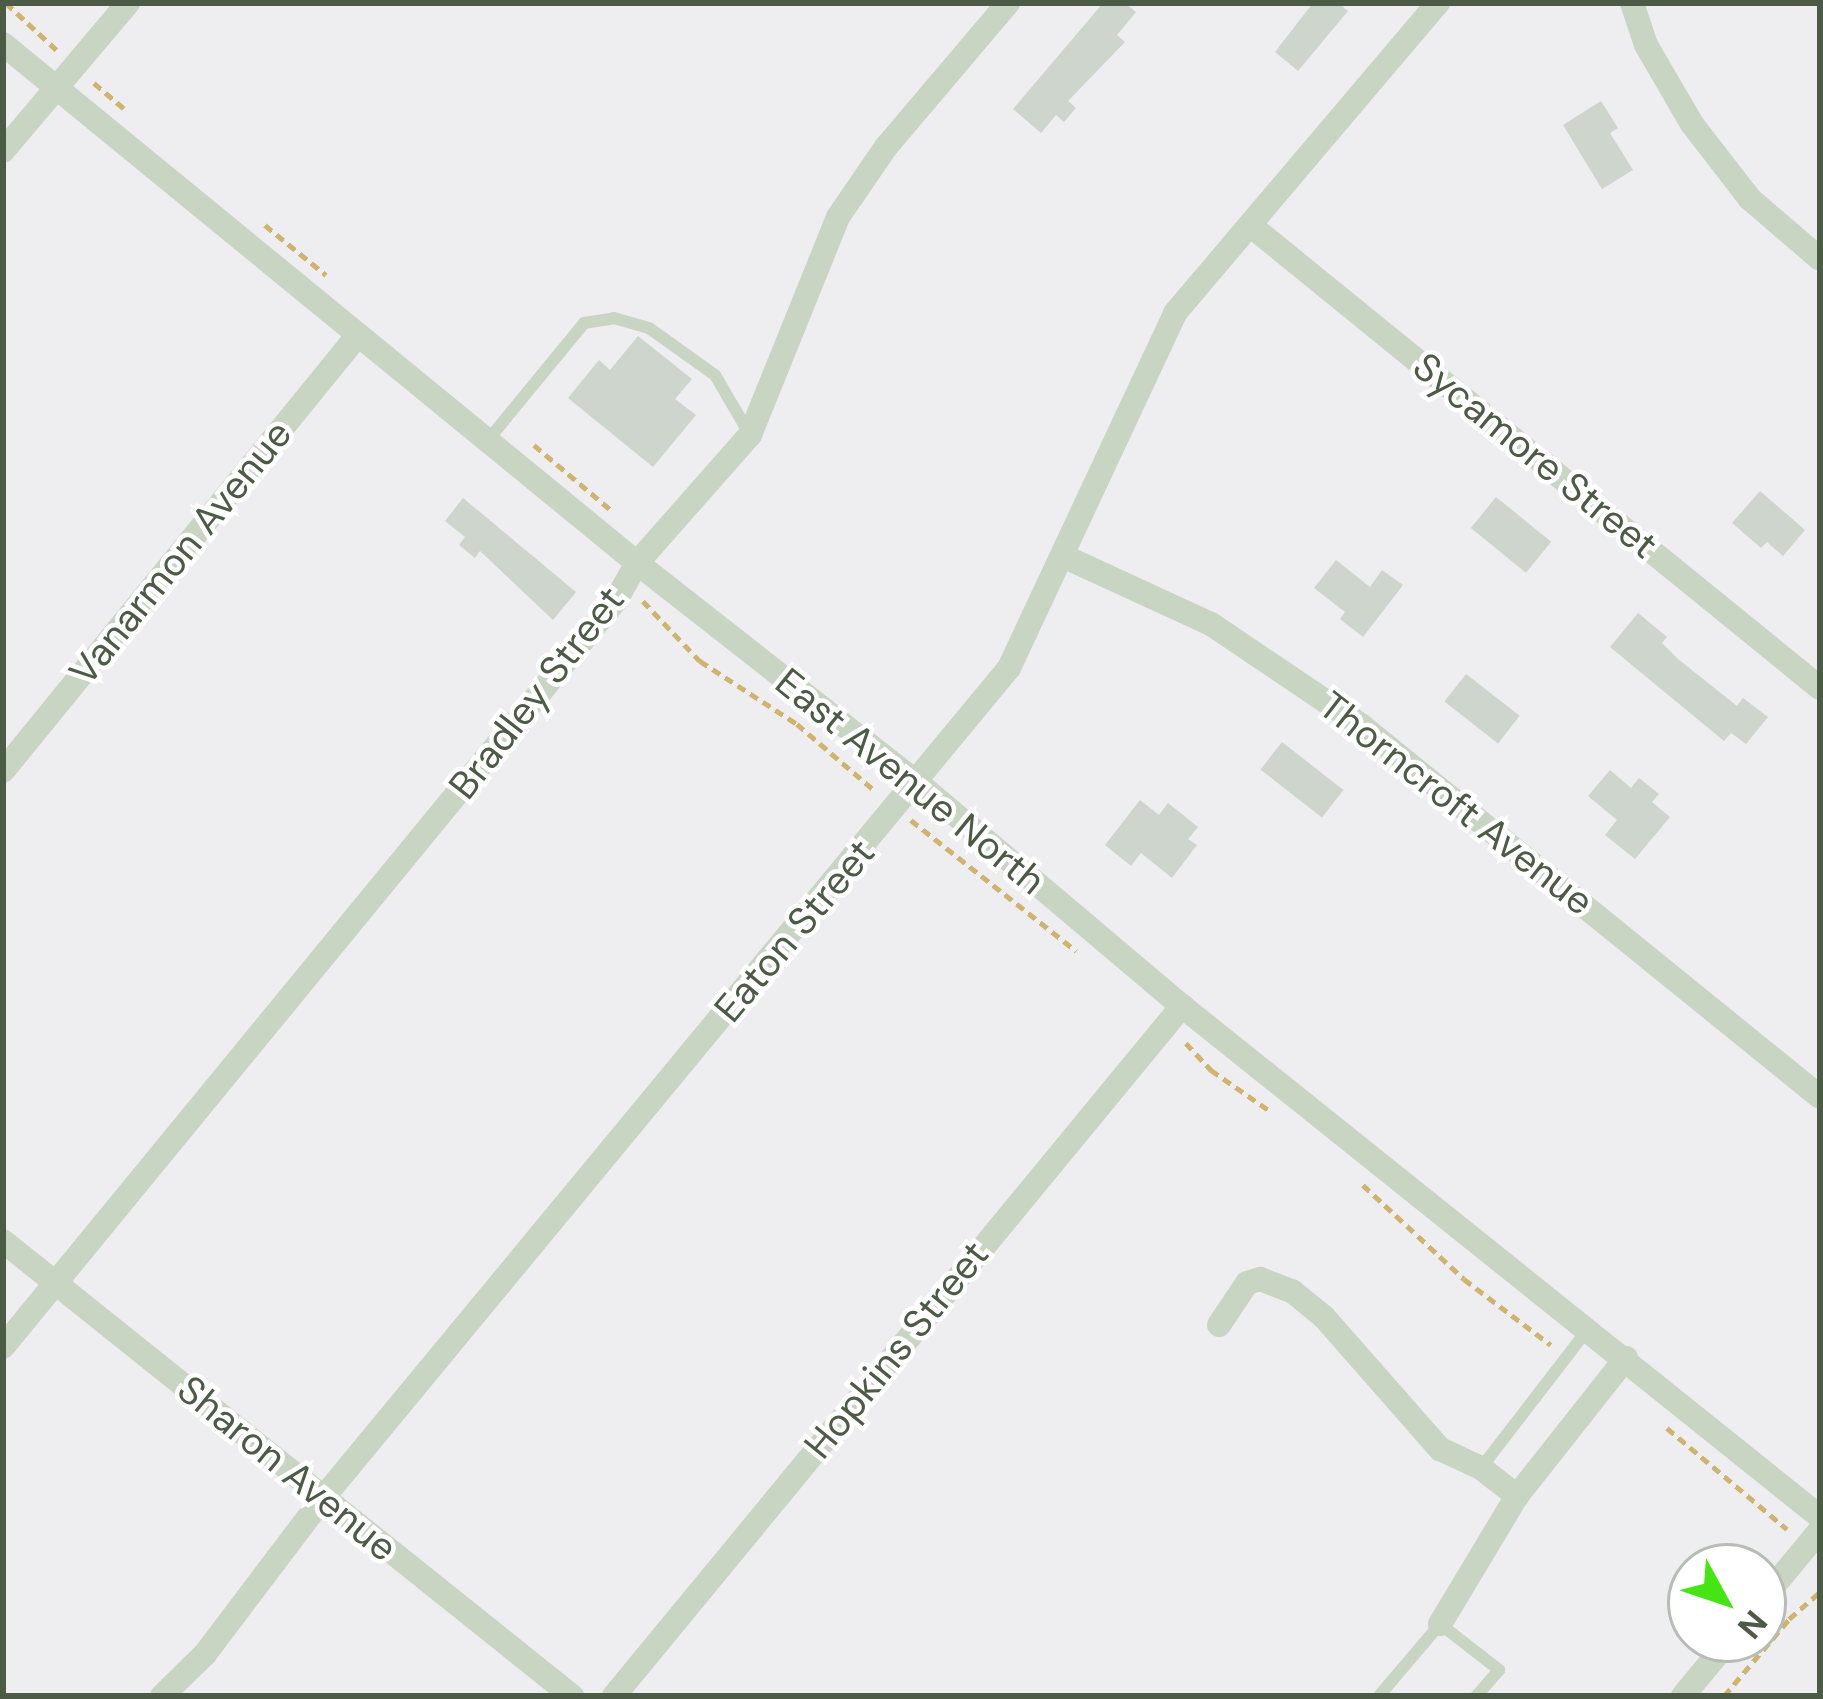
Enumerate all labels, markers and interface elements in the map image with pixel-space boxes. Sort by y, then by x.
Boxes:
street label: Sycamore Street [1403,343,1667,569]
street label: Vanarmon Avenue [60,411,302,695]
street label: Bradley Street [440,578,634,808]
street label: East Avenue North [766,659,1054,905]
street label: Thorncroft Avenue [1310,682,1602,926]
street label: Eaton Street [705,830,885,1032]
street label: Hopkins Street [795,1232,999,1468]
street label: Sharon Avenue [168,1366,406,1572]
north arrow [1667,1543,1787,1663]
text: N [1728,1601,1777,1648]

